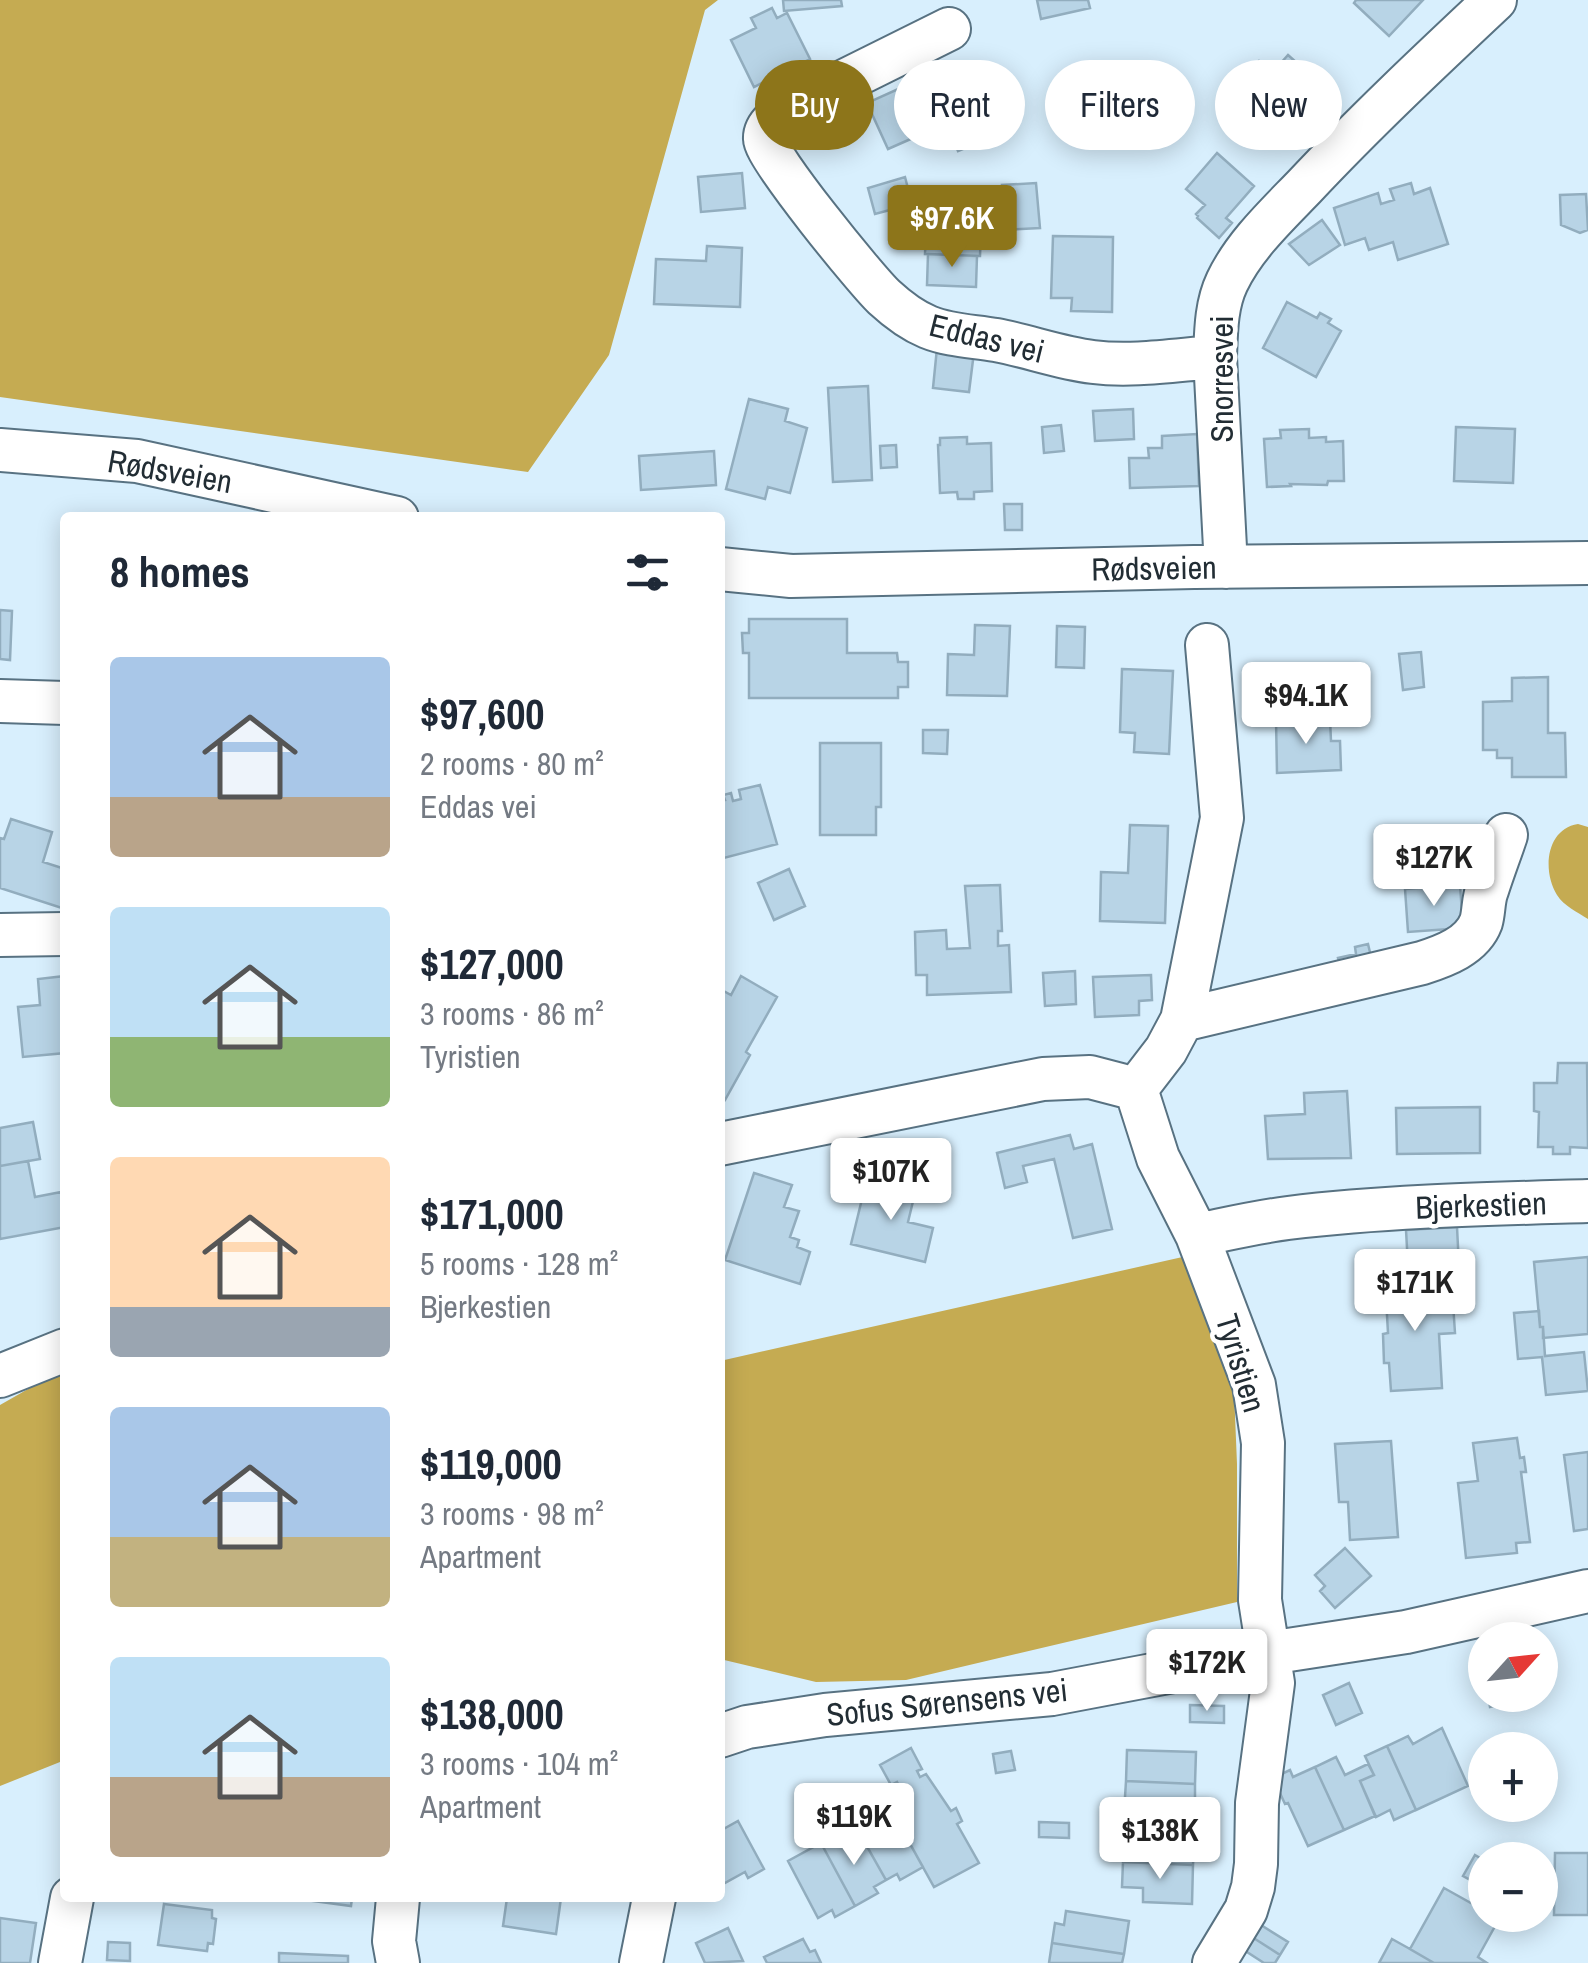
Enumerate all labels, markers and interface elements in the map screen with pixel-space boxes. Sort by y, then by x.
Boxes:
chip: Buy [755,60,874,150]
chip: Rent [894,60,1025,150]
chip: Filters [1045,60,1195,150]
chip: New [1215,60,1342,150]
pin: $97.6K [871,185,1033,270]
text: $97.6K [910,196,994,239]
street label: Eddas vei [925,303,1049,373]
street label: Snorresvei [1200,316,1243,442]
street label: Rødsveien [104,439,236,503]
text: 8 homes [110,544,250,600]
icon: filters [620,545,675,600]
street label: Rødsveien [1091,545,1217,591]
pin: $94.1K [1225,662,1387,747]
text: $94.1K [1264,673,1348,716]
text: $97,600 [420,686,545,742]
icon: home [190,697,310,817]
text: 2 rooms · 80 m² [420,742,604,785]
text: Eddas vei [420,785,537,828]
pin: $127K [1364,824,1504,909]
text: $127K [1395,835,1473,878]
text: $127,000 [420,936,564,992]
icon: home [190,947,310,1067]
text: 3 rooms · 86 m² [420,992,604,1035]
text: Tyristien [420,1035,521,1078]
pin: $107K [821,1138,961,1223]
text: $107K [852,1149,930,1192]
street label: Bjerkestien [1415,1181,1547,1229]
text: $171,000 [420,1186,564,1242]
icon: home [190,1197,310,1317]
text: 5 rooms · 128 m² [420,1242,618,1285]
pin: $171K [1345,1249,1485,1334]
text: $171K [1376,1260,1454,1303]
text: Bjerkestien [420,1285,551,1328]
street label: Tyristien [1206,1309,1276,1417]
text: $119,000 [420,1436,562,1492]
icon: home [190,1447,310,1567]
text: 3 rooms · 98 m² [420,1492,604,1535]
text: Apartment [420,1535,541,1578]
north arrow [1468,1622,1558,1712]
map controls [1468,1622,1558,1932]
pin: $172K [1137,1629,1277,1714]
text: $172K [1168,1640,1246,1683]
street label: Sofus Sørensens vei [824,1668,1070,1736]
text: $138,000 [420,1686,564,1742]
icon: home [190,1697,310,1817]
button: + [1468,1732,1558,1822]
text: 3 rooms · 104 m² [420,1742,618,1785]
pin: $119K [784,1783,924,1868]
text: Apartment [420,1785,541,1828]
text: $119K [816,1794,892,1837]
pin: $138K [1090,1797,1230,1882]
text: $138K [1121,1808,1199,1851]
button: − [1468,1842,1558,1932]

